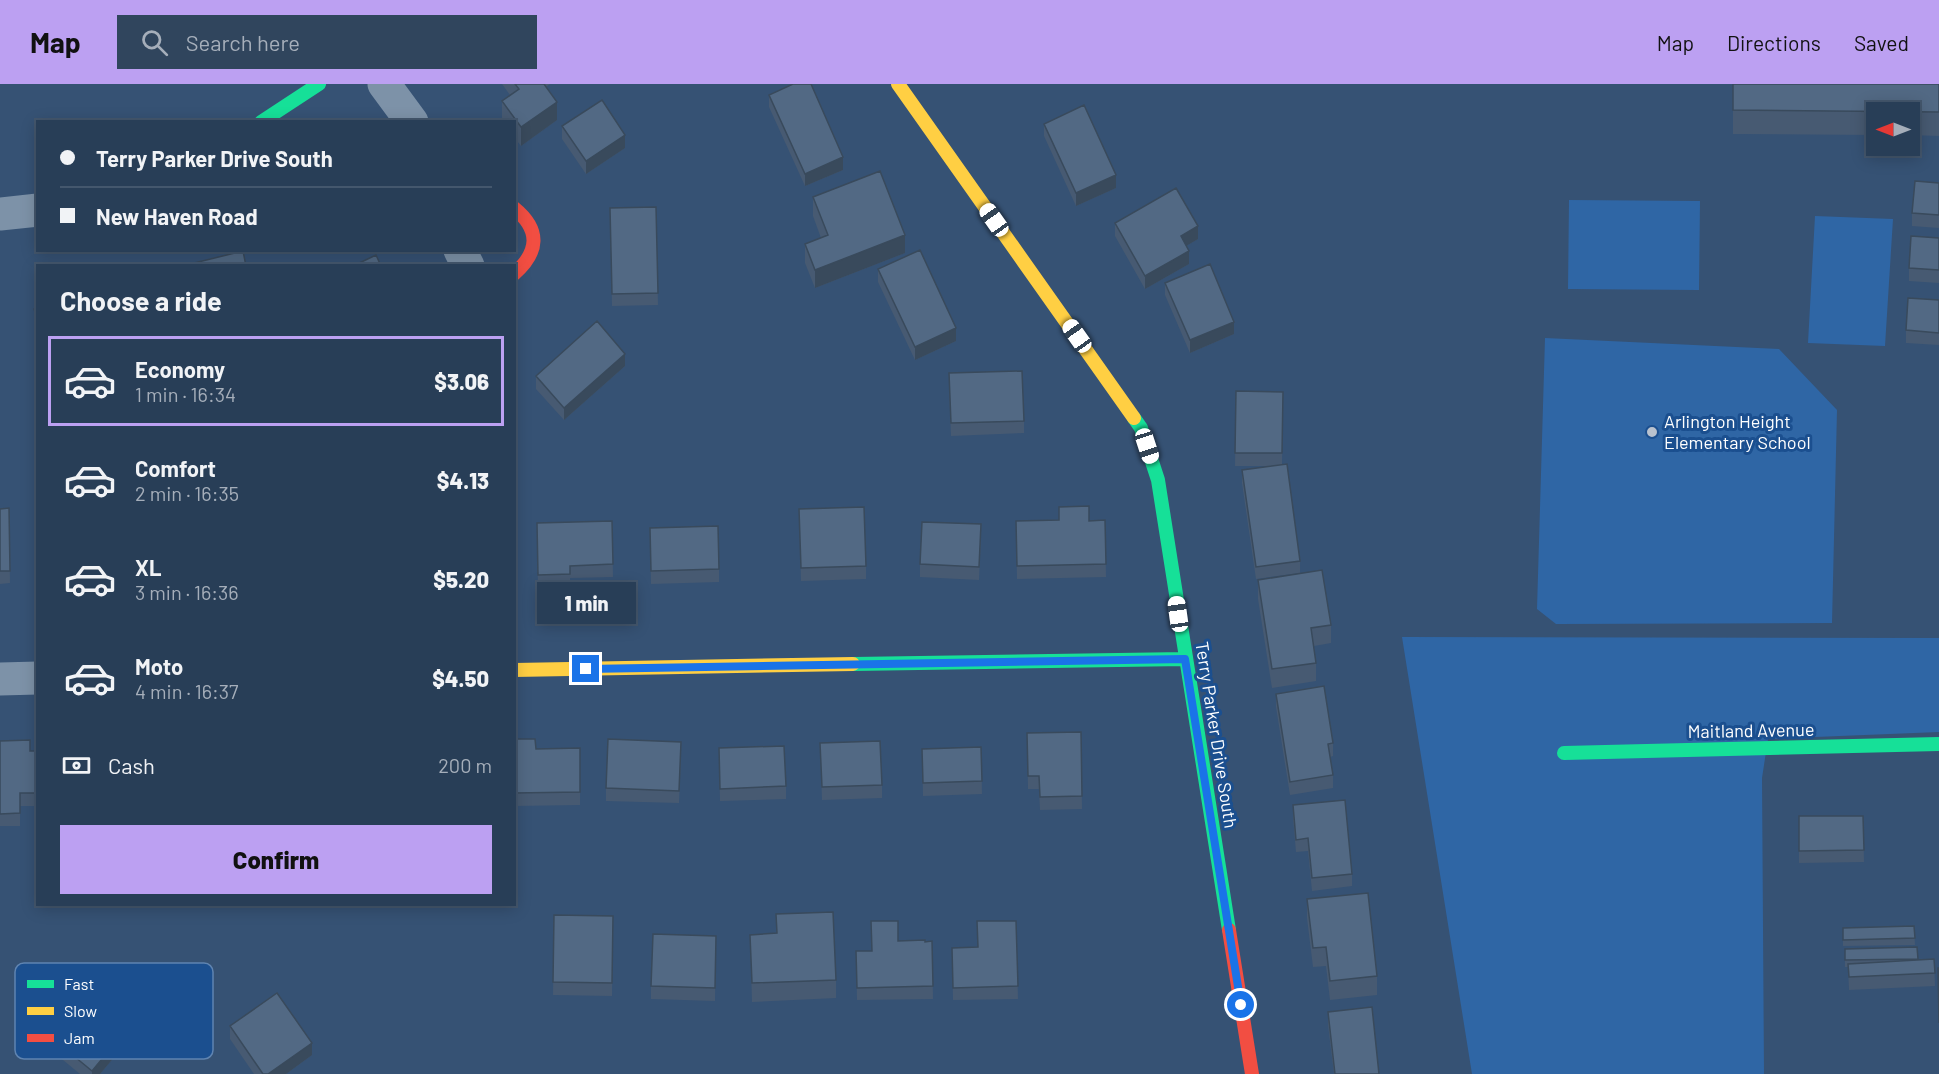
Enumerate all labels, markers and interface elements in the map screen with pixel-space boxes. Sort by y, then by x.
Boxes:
search box [117,15,537,69]
text: Map [30,25,81,59]
icon: search [138,26,171,59]
text: Search here [186,29,300,55]
text: Map [1657,30,1694,55]
text: Directions [1727,30,1821,55]
text: Saved [1854,30,1909,55]
north arrow [1866,102,1920,156]
map controls [1866,102,1920,156]
text: Terry Parker Drive South [96,145,333,171]
car [976,200,1012,240]
text: New Haven Road [96,203,258,229]
text: Choose a ride [60,284,222,316]
car [1059,316,1095,356]
icon: car [63,354,117,408]
text: Economy [135,356,225,382]
text: $3.06 [434,368,489,394]
text: 1 min · 16:34 [135,382,236,406]
place label: Arlington Height Elementary School [1664,410,1811,453]
marker: Arlington Height Elementary School [1645,425,1659,439]
car [1133,426,1161,466]
icon: car [63,453,117,507]
text: Comfort [135,455,216,481]
text: $4.13 [437,467,489,493]
text: 2 min · 16:35 [135,481,239,505]
icon: car [63,552,117,606]
text: XL [135,554,161,580]
text: $5.20 [433,566,489,592]
text: 3 min · 16:36 [135,580,239,604]
callout: 1 min [536,582,636,624]
text: 1 min [565,591,608,615]
car [1167,595,1189,633]
street label: Terry Parker Drive South [1191,640,1243,830]
icon: car [63,651,117,705]
text: Moto [135,653,183,679]
route end [572,655,599,682]
text: $4.50 [432,665,489,691]
text: 4 min · 16:37 [135,679,238,703]
street label: Maitland Avenue [1687,718,1815,742]
icon: cash [60,749,93,782]
text: Cash [108,752,155,778]
text: 200 m [438,753,492,777]
button: Confirm [60,825,492,894]
legend [15,963,213,1059]
text: Fast [64,974,94,993]
route start [1227,991,1254,1018]
text: Slow [64,1001,97,1020]
text: Jam [64,1028,95,1047]

